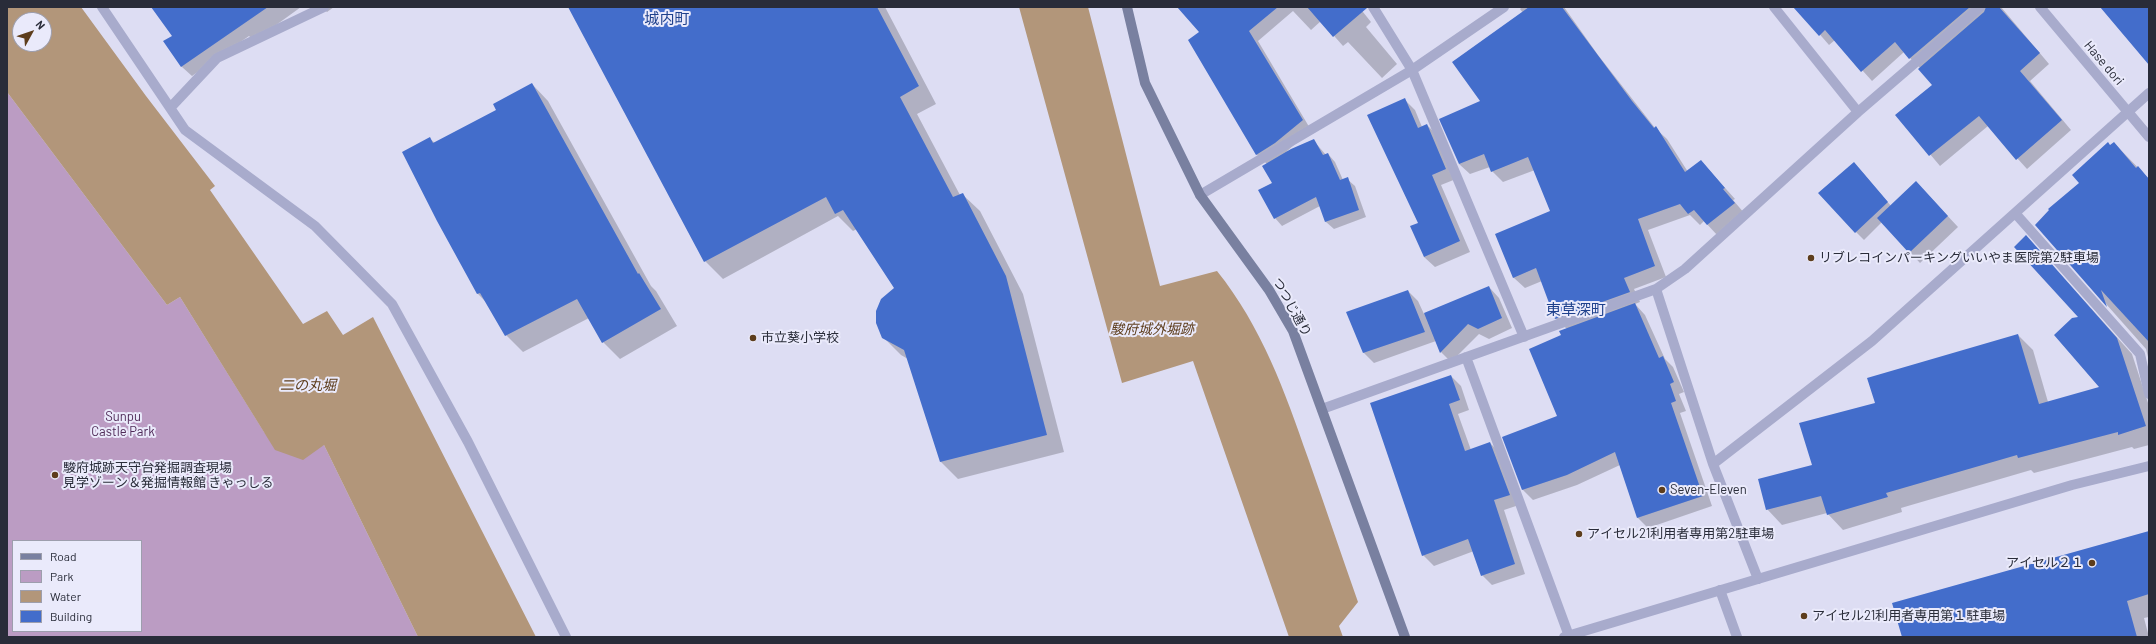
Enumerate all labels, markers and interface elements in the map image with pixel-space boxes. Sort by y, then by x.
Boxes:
district label: 城内町 [645,10,689,28]
north arrow [12,12,52,52]
text: N [33,18,48,32]
street label: Hase dori [2081,38,2127,88]
place label: リブレコインパーキングいいやま医院第2駐車場 [1819,250,2099,266]
marker: リブレコインパーキングいいやま医院第2駐車場 [1806,253,1816,263]
street label: つつじ通り [1269,275,1315,339]
district label: 東草深町 [1546,301,1606,319]
water label: 駿府城外堀跡 [1110,321,1194,337]
place label: 市立葵小学校 [761,330,839,346]
marker: 市立葵小学校 [748,333,758,343]
water label: 二の丸堀 [280,377,336,393]
park label: Sunpu Castle Park [91,409,155,440]
place label: 駿府城跡天守台発掘調査現場 見学ゾーン＆発掘情報館 きゃっしる [63,460,274,491]
marker: 駿府城跡天守台発掘調査現場 見学ゾーン＆発掘情報館 きゃっしる [50,470,60,480]
place label: Seven-Eleven [1670,482,1747,498]
marker: Seven-Eleven [1657,485,1667,495]
place label: アイセル21利用者専用第2駐車場 [1587,526,1774,542]
marker: アイセル21利用者専用第2駐車場 [1574,529,1584,539]
legend [12,540,142,632]
text: Road [50,549,77,563]
place label: アイセル２１ [2006,555,2084,571]
marker: アイセル２１ [2087,558,2097,568]
text: Park [50,569,74,583]
text: Water [50,589,81,603]
place label: アイセル21利用者専用第１駐車場 [1812,608,2005,624]
text: Building [50,609,92,623]
marker: アイセル21利用者専用第１駐車場 [1799,611,1809,621]

